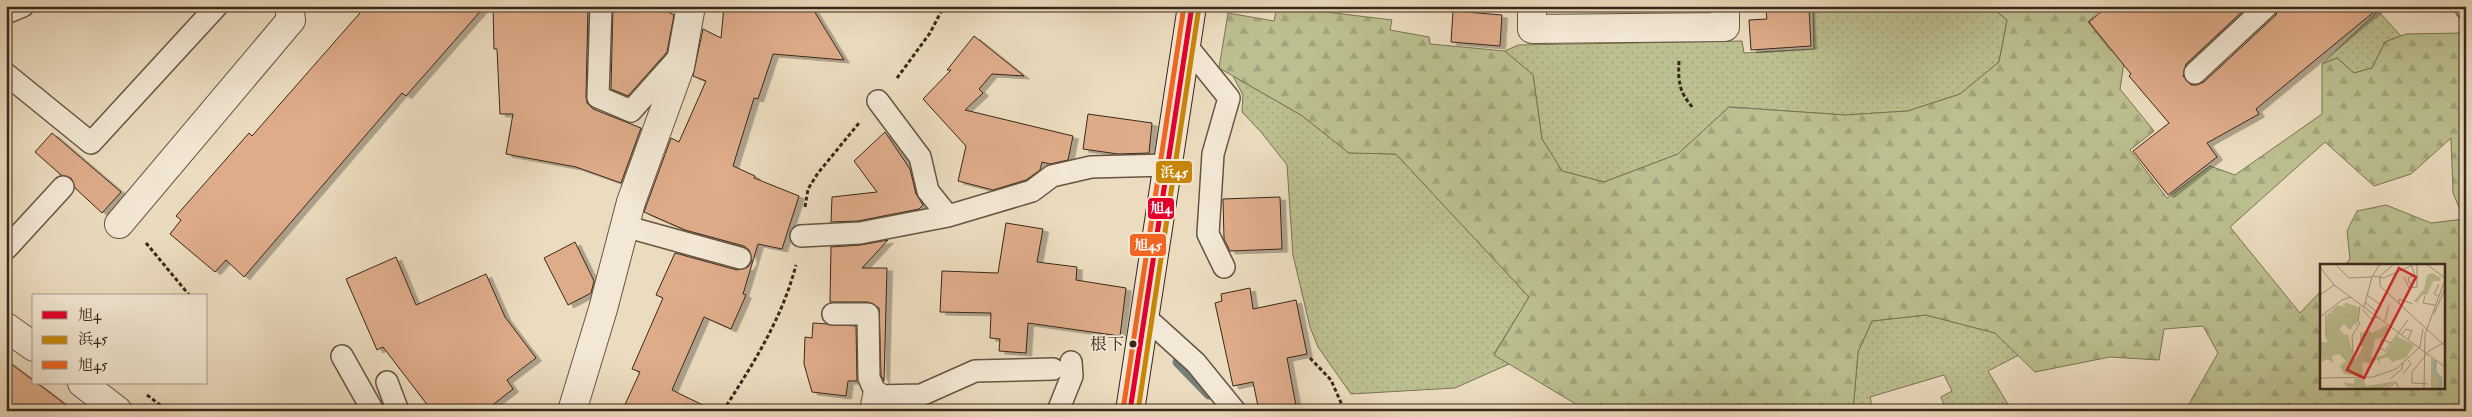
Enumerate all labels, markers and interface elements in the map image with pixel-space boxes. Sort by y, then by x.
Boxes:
line badge: 浜45 [1155,160,1193,184]
text: 浜45 [1160,164,1189,181]
line badge: 旭4 [1147,197,1175,220]
text: 旭4 [1150,200,1173,217]
line badge: 旭45 [1129,233,1167,257]
text: 旭45 [1134,237,1163,254]
inset map [2320,264,2444,390]
legend [32,294,208,384]
text: 旭4 [78,306,102,325]
text: 浜45 [78,330,108,349]
place label: 根下 [1090,334,1124,355]
marker: 根下 [1128,339,1138,349]
text: 旭45 [78,356,108,375]

